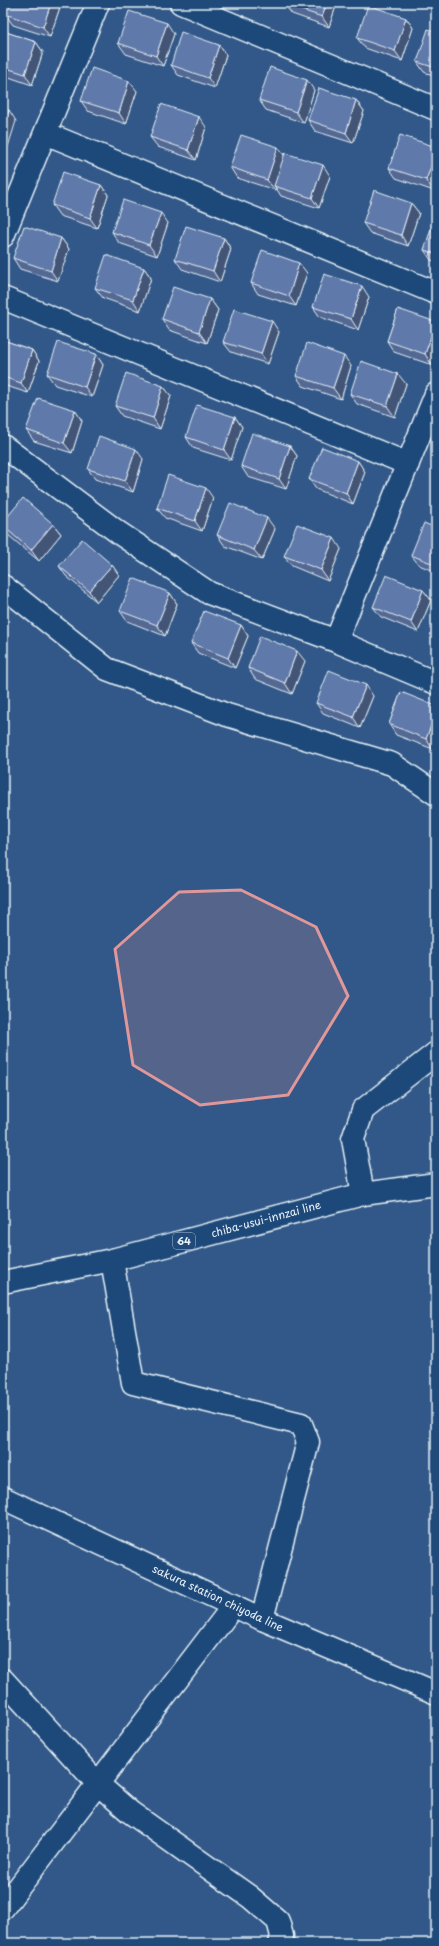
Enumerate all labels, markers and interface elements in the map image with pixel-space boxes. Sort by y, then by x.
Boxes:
street label: chiba-usui-innzai line [209,1196,323,1241]
road number: 64 [173,1233,195,1249]
street label: sakura station chiyoda line [150,1560,287,1635]

